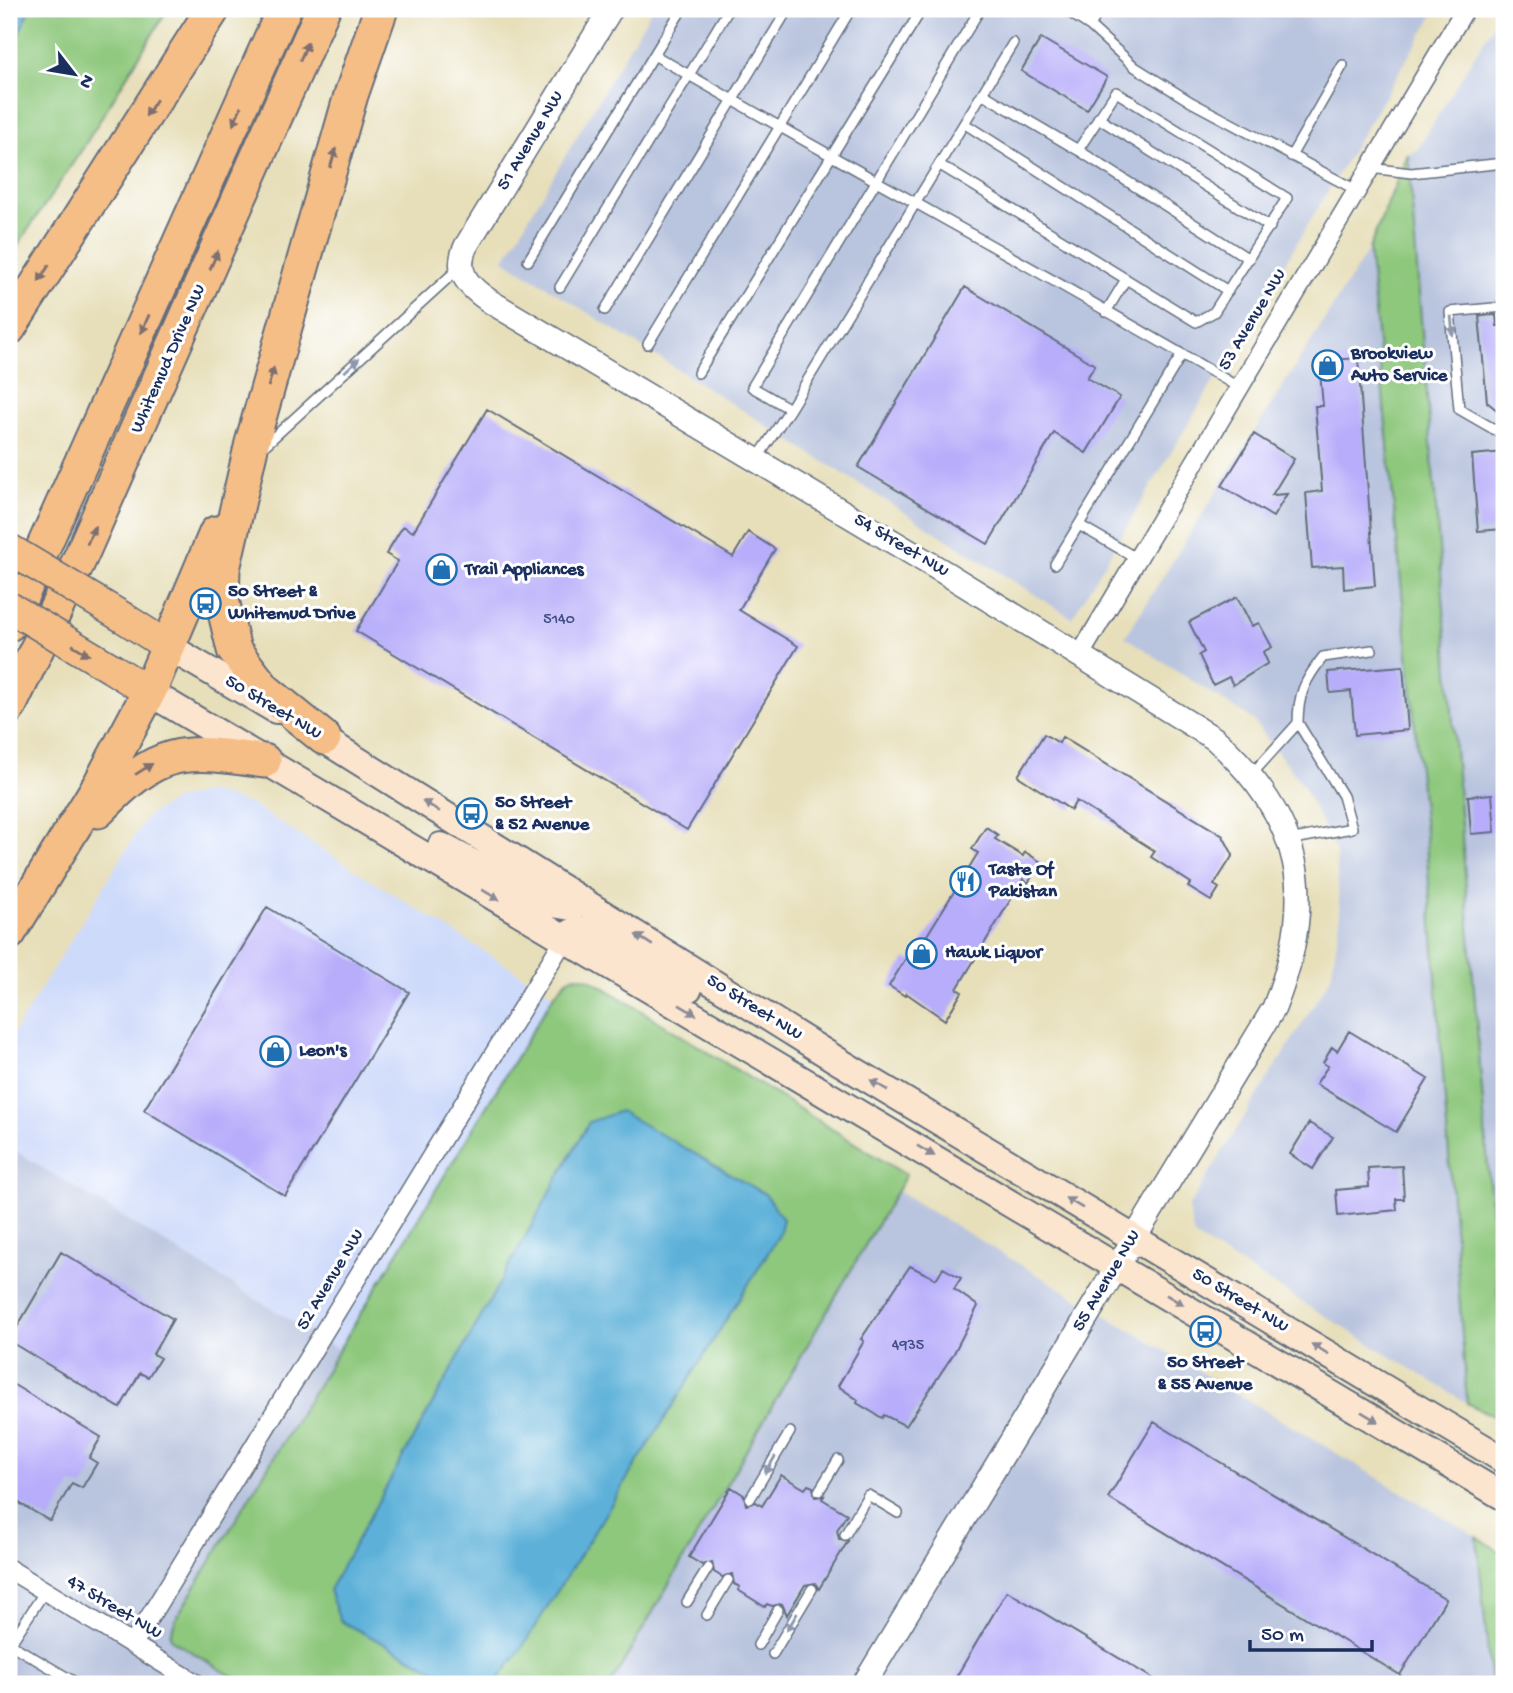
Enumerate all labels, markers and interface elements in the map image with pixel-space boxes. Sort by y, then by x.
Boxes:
north arrow [38,38,108,108]
one-way arrow [298,41,310,61]
text: N [73,70,99,92]
street label: 51 Avenue NW [492,87,570,195]
one-way arrow [144,99,158,117]
one-way arrow [231,106,243,126]
one-way arrow [329,147,339,168]
one-way arrow [208,250,220,270]
one-way arrow [37,264,51,282]
street label: 53 Avenue NW [1214,265,1292,375]
street label: Whitemud Drive NW [126,281,212,437]
one-way arrow [139,314,150,334]
one-way arrow [1447,315,1458,337]
place label: Brookview Auto Service [1350,343,1449,388]
shop icon: Brookview Auto Service [1311,348,1345,382]
one-way arrow [343,358,360,374]
one-way arrow [266,366,277,388]
street label: 54 Street NW [849,509,953,583]
one-way arrow [86,524,97,545]
shop icon: Trail Appliances [425,553,459,587]
place label: Trail Appliances [463,559,584,582]
place label: 50 Street & Whitemud Drive [227,581,357,626]
bus stop icon: 50 Street & Whitemud Drive [188,586,222,620]
house number: 5140 [543,611,575,630]
one-way arrow [71,644,90,656]
street label: 50 Street NW [220,670,326,746]
one-way arrow [134,763,153,776]
place label: 50 Street & 52 Avenue [495,792,590,837]
bus stop icon: 50 Street & 52 Avenue [455,797,489,831]
one-way arrow [421,799,441,812]
place label: Taste Of Pakistan [987,859,1058,904]
restaurant icon: Taste Of Pakistan [949,864,983,898]
one-way arrow [482,889,501,901]
one-way arrow [635,933,654,946]
shop icon: Hawk Liquor [905,936,939,970]
place label: Hawk Liquor [945,942,1044,965]
street label: 50 Street NW [702,969,806,1047]
one-way arrow [678,1004,697,1016]
shop icon: Leon's [259,1034,293,1068]
place label: Leon's [299,1040,347,1063]
one-way arrow [870,1079,889,1092]
one-way arrow [916,1145,935,1157]
one-way arrow [1065,1196,1084,1209]
street label: 52 Avenue NW [292,1225,370,1335]
street label: 55 Avenue NW [1068,1226,1146,1336]
street label: 50 Street NW [1187,1263,1293,1339]
one-way arrow [1165,1294,1184,1307]
bus stop icon: 50 Street & 55 Avenue [1188,1315,1222,1349]
house number: 4935 [892,1337,924,1356]
one-way arrow [1310,1343,1329,1355]
place label: 50 Street & 55 Avenue [1158,1352,1254,1397]
one-way arrow [1361,1411,1380,1423]
one-way arrow [763,1456,776,1475]
street label: 47 Street NW [62,1571,166,1645]
scale bar [1250,1609,1373,1653]
one-way arrow [786,1612,799,1631]
text: 50 m [1261,1624,1304,1649]

